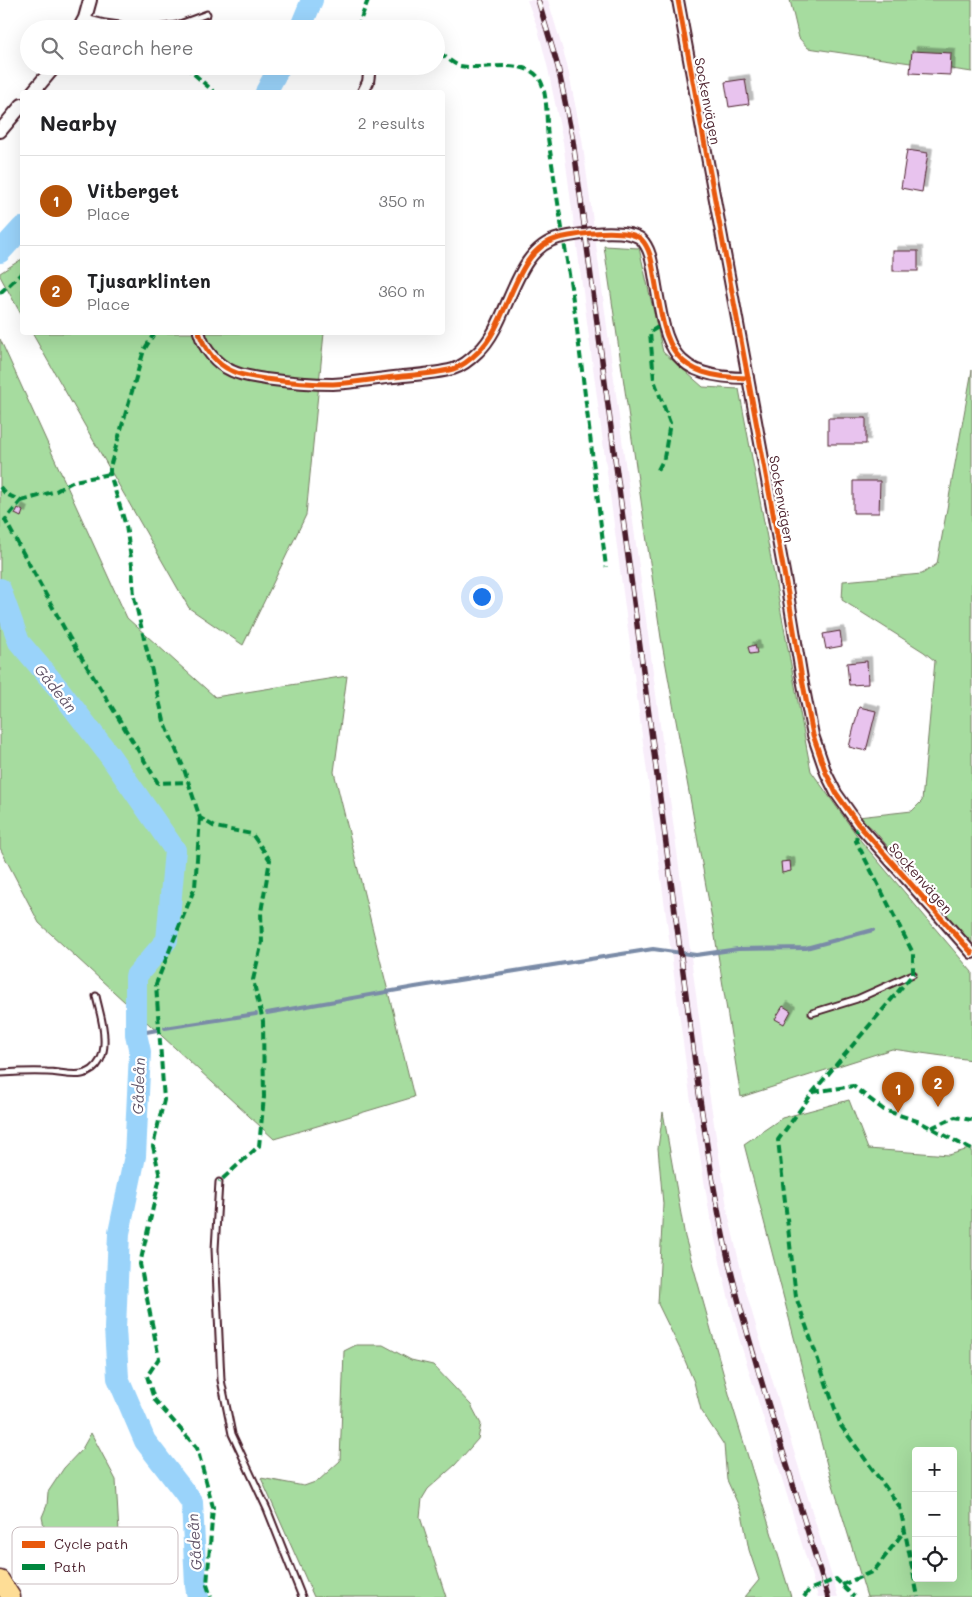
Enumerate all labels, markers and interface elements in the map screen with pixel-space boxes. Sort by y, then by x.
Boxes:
search box [20,20,445,75]
icon: search [38,34,66,62]
text: Search here [78,35,194,60]
street label: Sockenvägen [690,56,726,146]
text: Nearby [40,109,117,136]
text: 2 results [358,112,425,133]
text: Vitberget [87,178,179,203]
text: 1 [52,190,60,211]
text: 350 m [379,190,425,211]
text: Place [87,203,130,224]
text: Tjusarklinten [87,268,211,293]
text: 2 [52,280,60,301]
text: 360 m [378,280,425,301]
text: Place [87,293,130,314]
street label: Sockenvägen [765,454,799,544]
your location [469,584,495,610]
water label: Gådeån [30,660,82,716]
street label: Sockenvägen [885,838,957,918]
water label: Gådeån [127,1057,149,1115]
pin: 2 [922,1066,954,1107]
pin: 1 [882,1072,914,1113]
map controls [912,1447,957,1582]
button: + [912,1447,957,1492]
button: − [912,1492,957,1537]
water label: Gådeån [182,1513,206,1571]
legend [12,1527,178,1584]
text: Cycle path [54,1534,128,1553]
button: locate [912,1537,957,1582]
text: Path [54,1557,85,1576]

